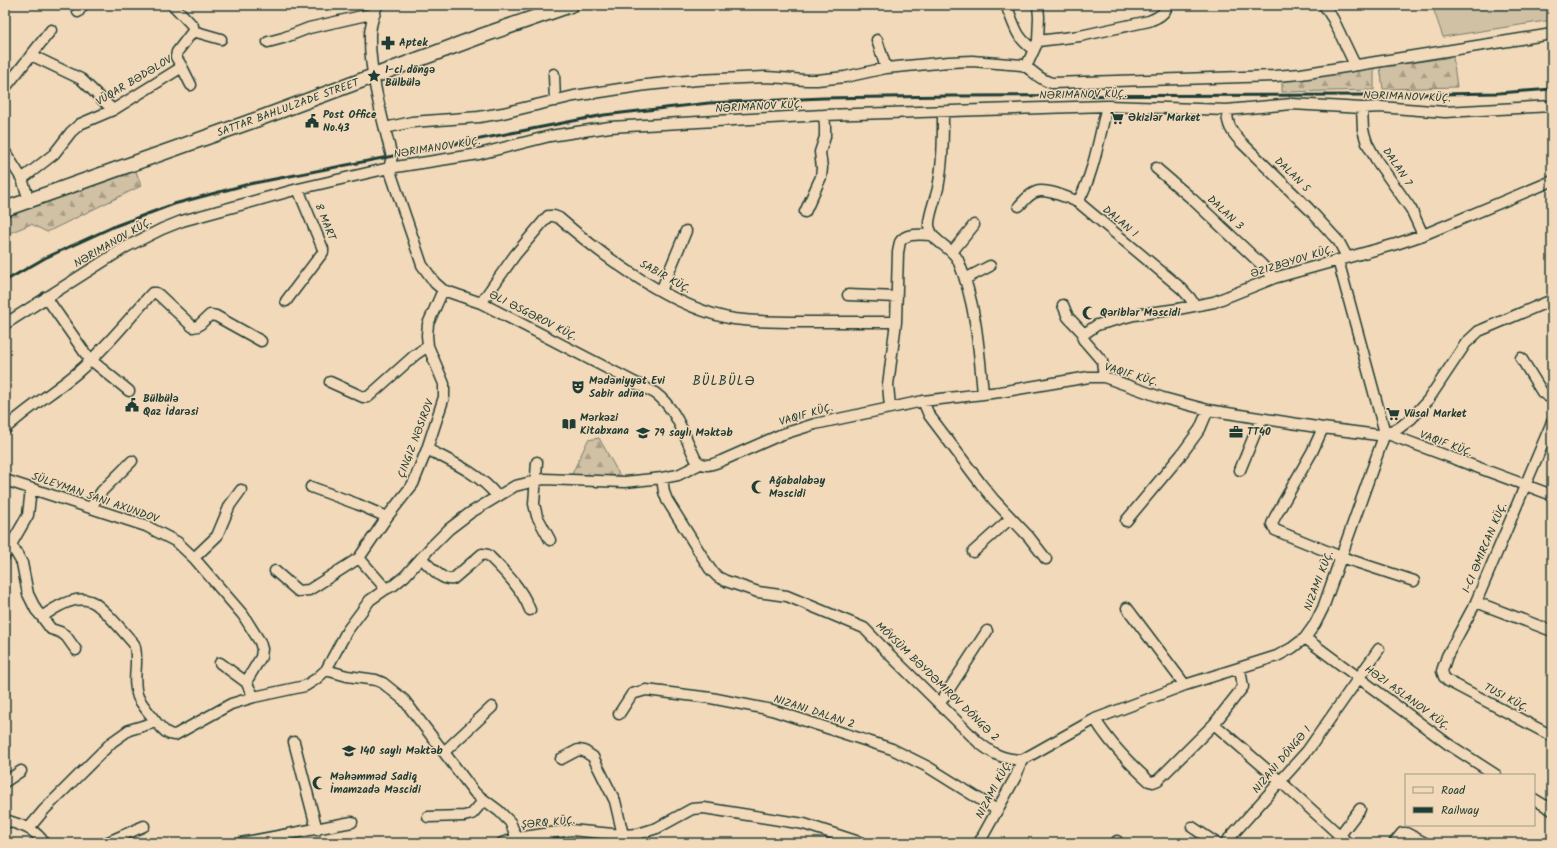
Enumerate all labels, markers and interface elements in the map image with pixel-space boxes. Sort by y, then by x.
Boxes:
place label: Aptek [399,34,428,52]
pharmacy icon: Aptek [380,35,396,51]
street label: VÜQAR BƏDƏLOV [92,50,177,111]
place label: 1-ci döngə Bülbülə [385,61,435,92]
place icon: 1-ci döngə Bülbülə [366,68,382,84]
street label: SATTAR BAHLULZADE STREET [215,74,363,142]
street label: NƏRIMANOV KÜÇ. [1039,85,1127,105]
street label: NƏRIMANOV KÜÇ. [1363,86,1451,108]
street label: NƏRIMANOV KÜÇ. [715,96,803,118]
place label: Post Office No.43 [323,106,377,137]
place label: Əkizlər Market [1128,109,1202,127]
supermarket icon: Əkizlər Market [1109,110,1125,126]
public building icon: Post Office No.43 [304,113,320,129]
street label: NƏRIMANOV KÜÇ. [392,132,482,164]
street label: DALAN 7 [1377,144,1417,191]
street label: DALAN 5 [1270,153,1315,198]
street label: DALAN 3 [1203,191,1247,235]
street label: 8 MART [309,201,341,244]
street label: DALAN 1 [1098,202,1142,242]
street label: NƏRIMANOV KÜÇ. [71,213,155,273]
street label: ƏZIZBƏYOV KÜÇ. [1248,241,1336,283]
street label: SABIR KÜÇ. [636,256,694,298]
street label: ƏLI ƏSGƏROV KÜÇ. [486,286,580,346]
place label: Qəriblər Məscidi [1100,304,1181,322]
mosque icon: Qəriblər Məscidi [1081,305,1097,321]
street label: VAQIF KÜÇ. [1102,358,1160,392]
district label: BÜLBÜLƏ [693,371,755,392]
place label: Mədəniyyət Evi Sabir adına [589,372,666,403]
theatre icon: Mədəniyyət Evi Sabir adına [570,379,586,395]
place label: Bülbülə Qaz İdarəsi [143,390,200,421]
street label: ÇINGIZ NƏSIROV [393,396,440,481]
public building icon: Bülbülə Qaz İdarəsi [124,397,140,413]
street label: VAQIF KÜÇ. [777,399,835,431]
place label: Vüsal Market [1404,405,1468,423]
supermarket icon: Vüsal Market [1385,406,1401,422]
place label: Mərkəzi Kitabxana [580,409,629,440]
library icon: Mərkəzi Kitabxana [561,416,577,432]
place label: TT40 [1247,423,1271,441]
place label: 79 saylı Məktəb [654,424,733,442]
office icon: TT40 [1228,424,1244,440]
school or university icon: 79 saylı Məktəb [635,425,651,441]
street label: VAQIF KÜÇ. [1417,426,1475,462]
street label: SÜLEYMAN SANI AXUNDOV [29,468,162,529]
place label: Ağabalabəy Məscidi [769,472,825,503]
mosque icon: Ağabalabəy Məscidi [750,479,766,495]
street label: 1-CI ƏMIRCAN KÜÇ. [1458,500,1512,596]
street label: NIZAMI KÜÇ. [1299,548,1339,614]
street label: MÖVSÜM BƏYDƏMIROV DÖNGƏ 2 [871,618,1003,746]
street label: HƏZI ASLANOV KÜÇ. [1360,661,1454,735]
street label: TUSI KÜÇ. [1480,679,1532,717]
street label: NIZANI DALAN 2 [771,690,857,734]
street label: NIZANI DÖNGƏ 1 [1248,722,1316,798]
place label: 140 saylı Məktəb [360,742,443,760]
school or university icon: 140 saylı Məktəb [341,743,357,759]
street label: NIZAMI KÜÇ. [971,758,1017,822]
place label: Məhəmməd Sadiq İmamzadə Məscidi [330,768,422,799]
legend [1405,774,1535,826]
mosque icon: Məhəmməd Sadiq İmamzadə Məscidi [311,775,327,791]
text: Road [1441,781,1466,800]
text: Railway [1441,801,1479,820]
street label: ŞƏRQ KÜÇ. [520,812,576,834]

